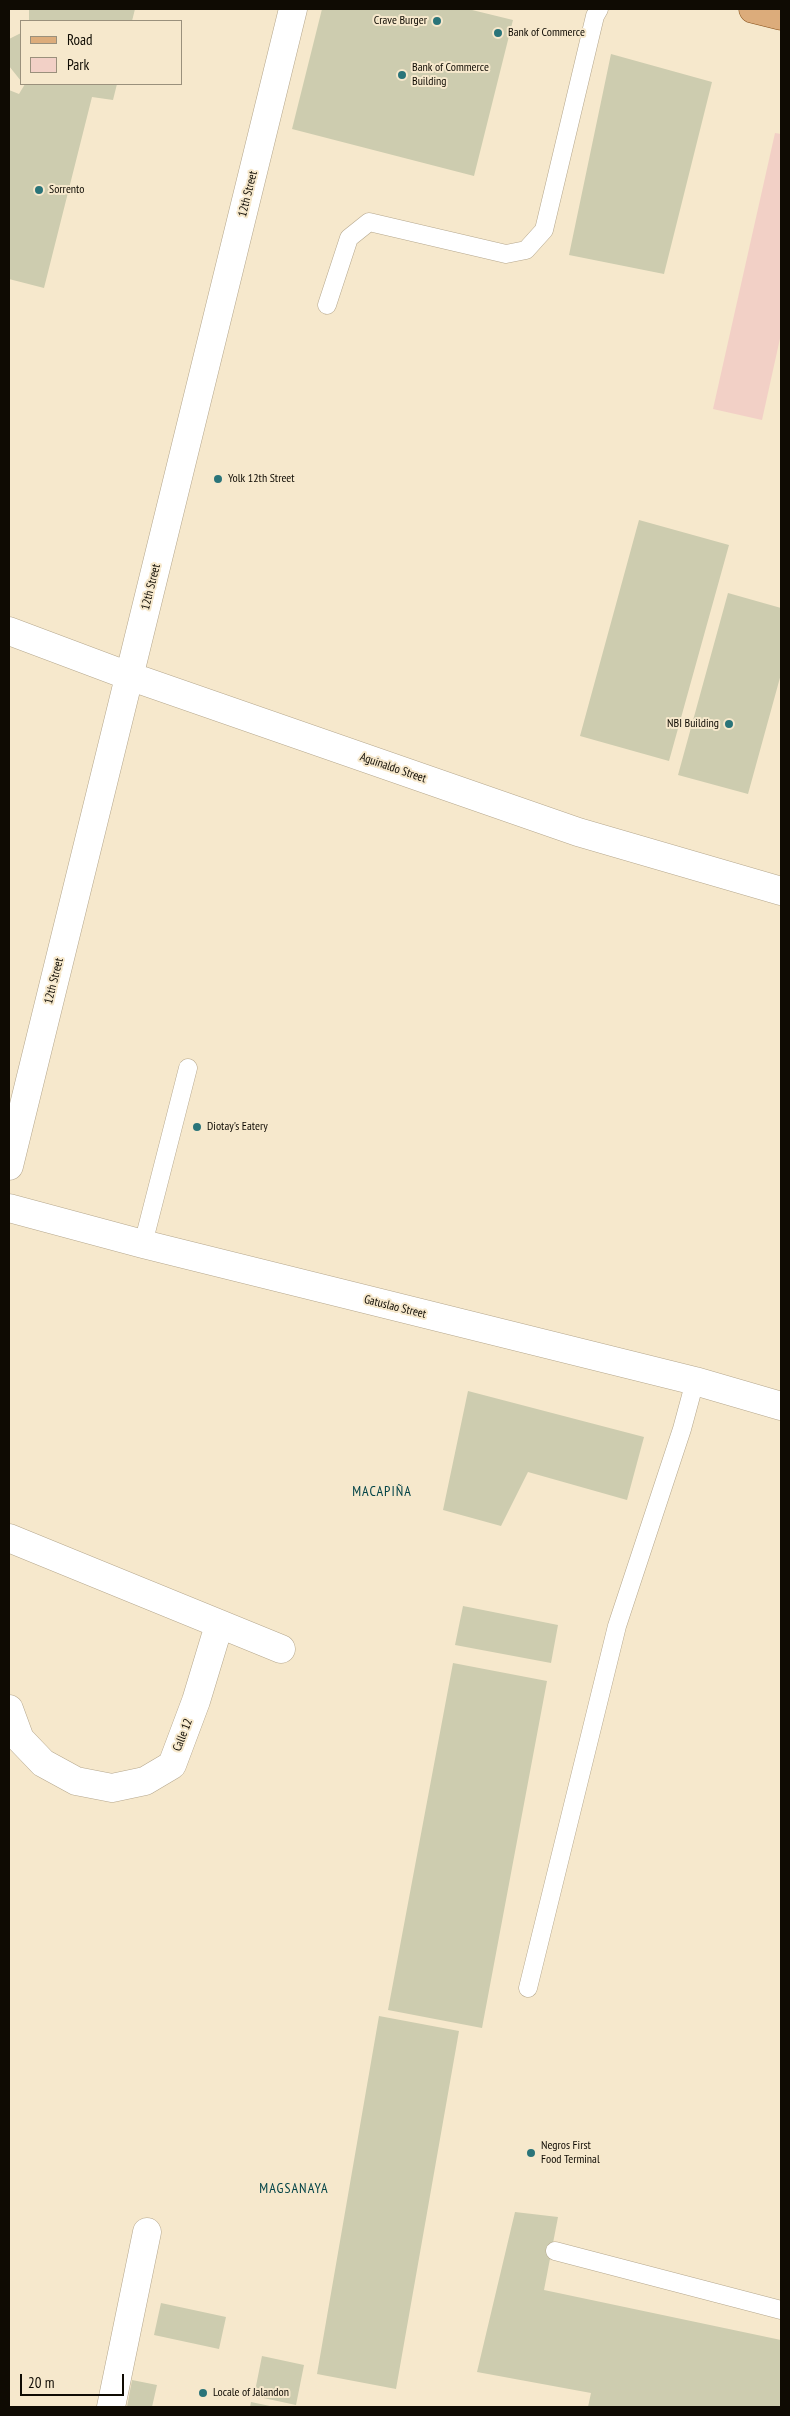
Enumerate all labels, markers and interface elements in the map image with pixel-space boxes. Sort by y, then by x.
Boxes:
place label: Crave Burger [374,14,427,28]
marker: Crave Burger [431,15,443,27]
legend [20,20,182,85]
place label: Bank of Commerce [508,26,585,40]
marker: Bank of Commerce [492,27,504,39]
text: Road [67,30,93,49]
text: Park [67,55,89,74]
place label: Bank of Commerce Building [412,61,489,89]
marker: Bank of Commerce Building [396,69,408,81]
street label: 12th Street [235,170,261,218]
place label: Sorrento [49,183,85,197]
marker: Sorrento [33,184,45,196]
place label: Yolk 12th Street [228,472,295,486]
marker: Yolk 12th Street [212,473,224,485]
street label: 12th Street [138,563,164,611]
place label: NBI Building [667,717,719,731]
marker: NBI Building [723,718,735,730]
street label: Aguinaldo Street [358,750,428,786]
street label: 12th Street [41,957,67,1005]
place label: Diotay's Eatery [207,1120,268,1134]
marker: Diotay's Eatery [191,1121,203,1133]
street label: Gatuslao Street [362,1292,428,1322]
district label: MACAPIÑA [351,1484,413,1500]
street label: Calle 12 [170,1717,196,1753]
place label: Negros First Food Terminal [541,2139,600,2167]
marker: Negros First Food Terminal [525,2147,537,2159]
district label: MAGSANAYA [258,2181,330,2197]
scale bar [22,2364,126,2396]
text: 20 m [28,2373,54,2392]
place label: Locale of Jalandon [213,2386,289,2400]
marker: Locale of Jalandon [197,2387,209,2399]

